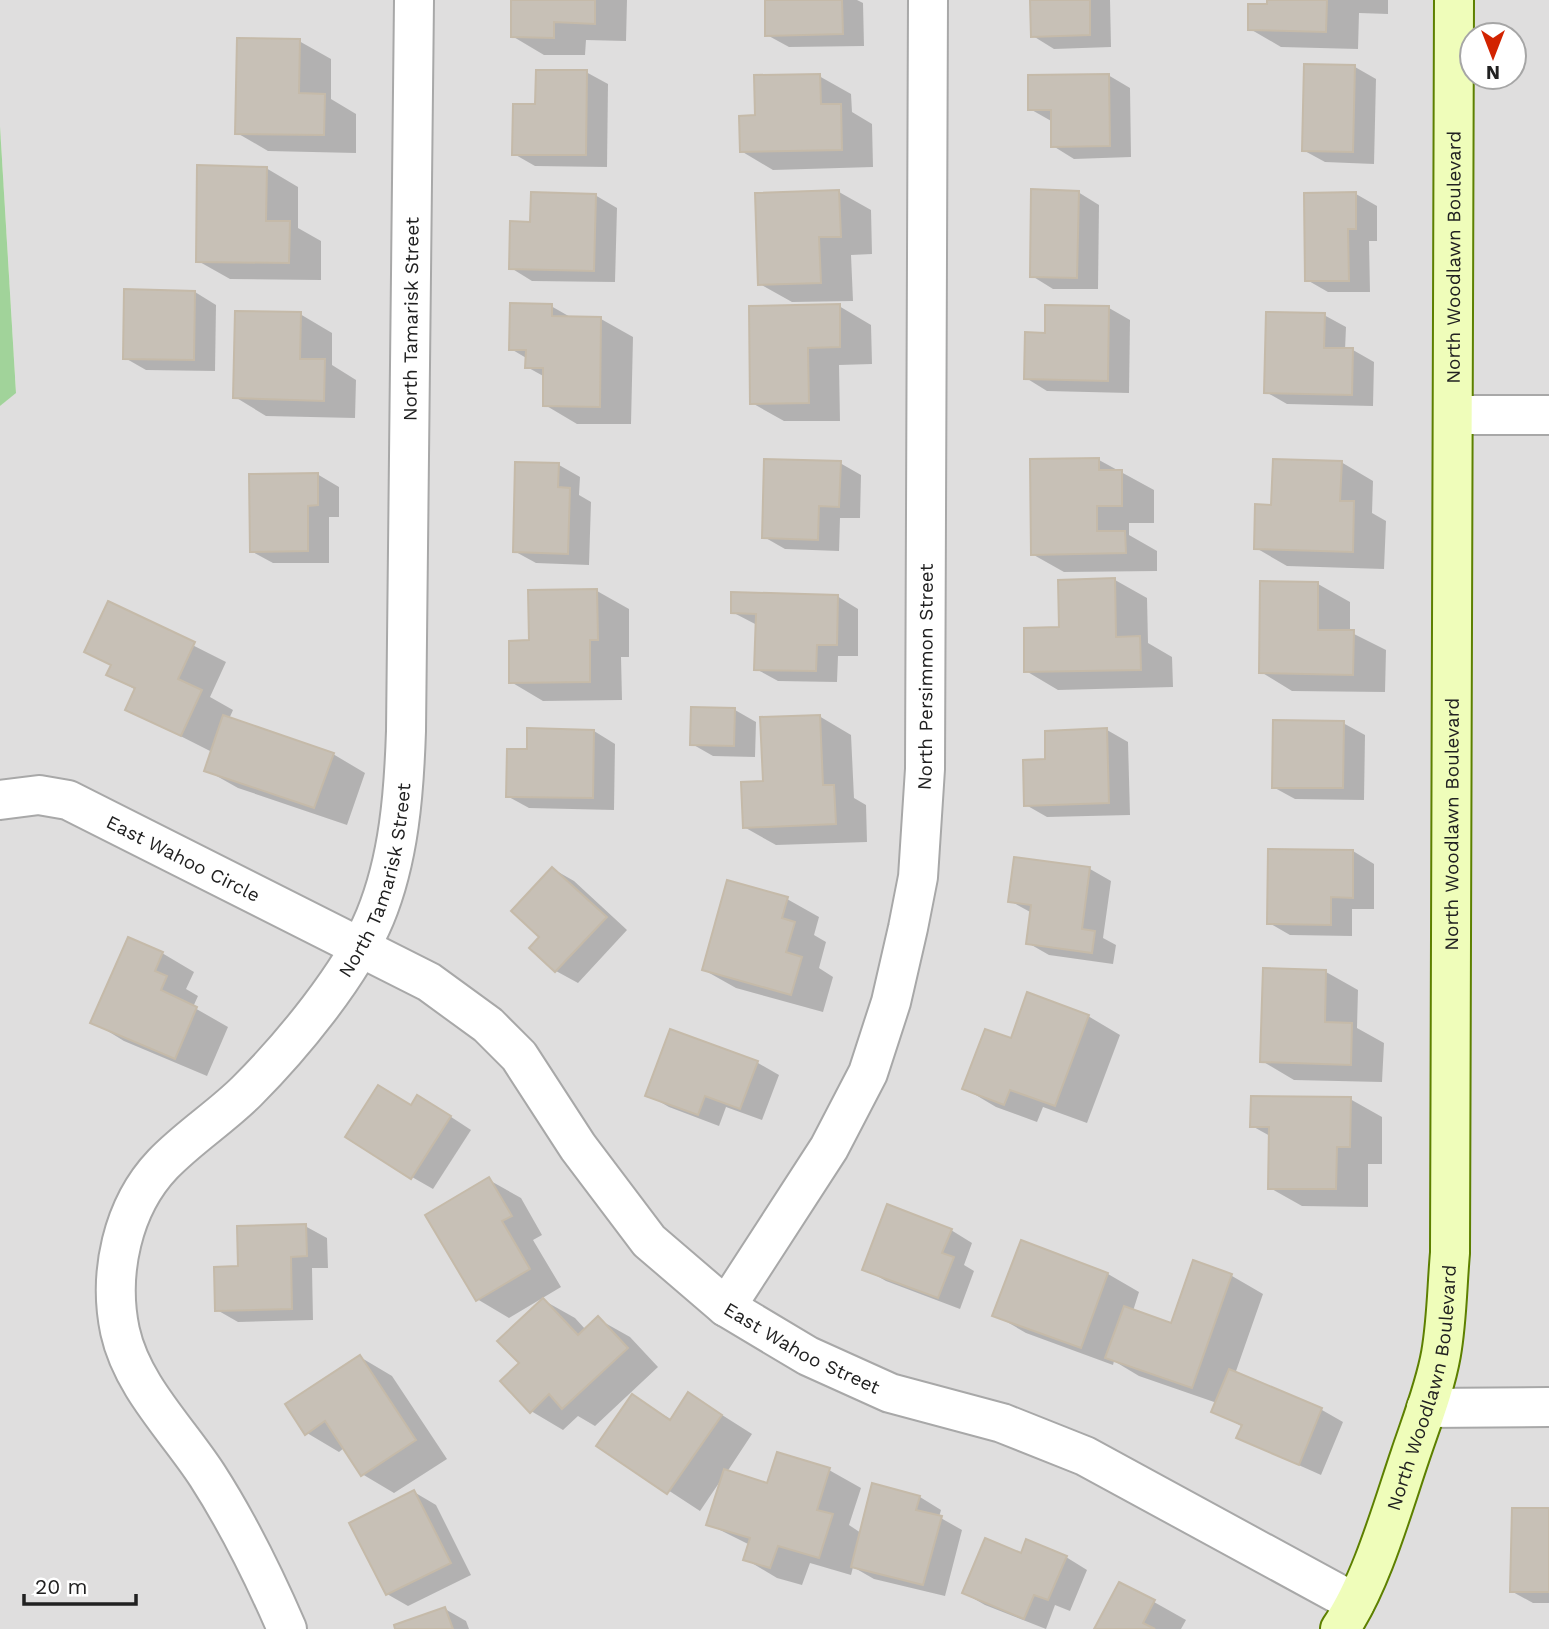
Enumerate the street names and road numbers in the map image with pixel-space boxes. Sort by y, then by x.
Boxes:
street label: North Woodlawn Boulevard [1442,131,1466,384]
street label: North Tamarisk Street [398,217,424,421]
street label: North Persimmon Street [913,563,938,791]
street label: North Woodlawn Boulevard [1440,698,1464,951]
street label: North Tamarisk Street [334,782,415,982]
street label: East Wahoo Circle [102,810,264,907]
street label: North Woodlawn Boulevard [1382,1264,1461,1513]
street label: East Wahoo Street [720,1297,883,1399]

